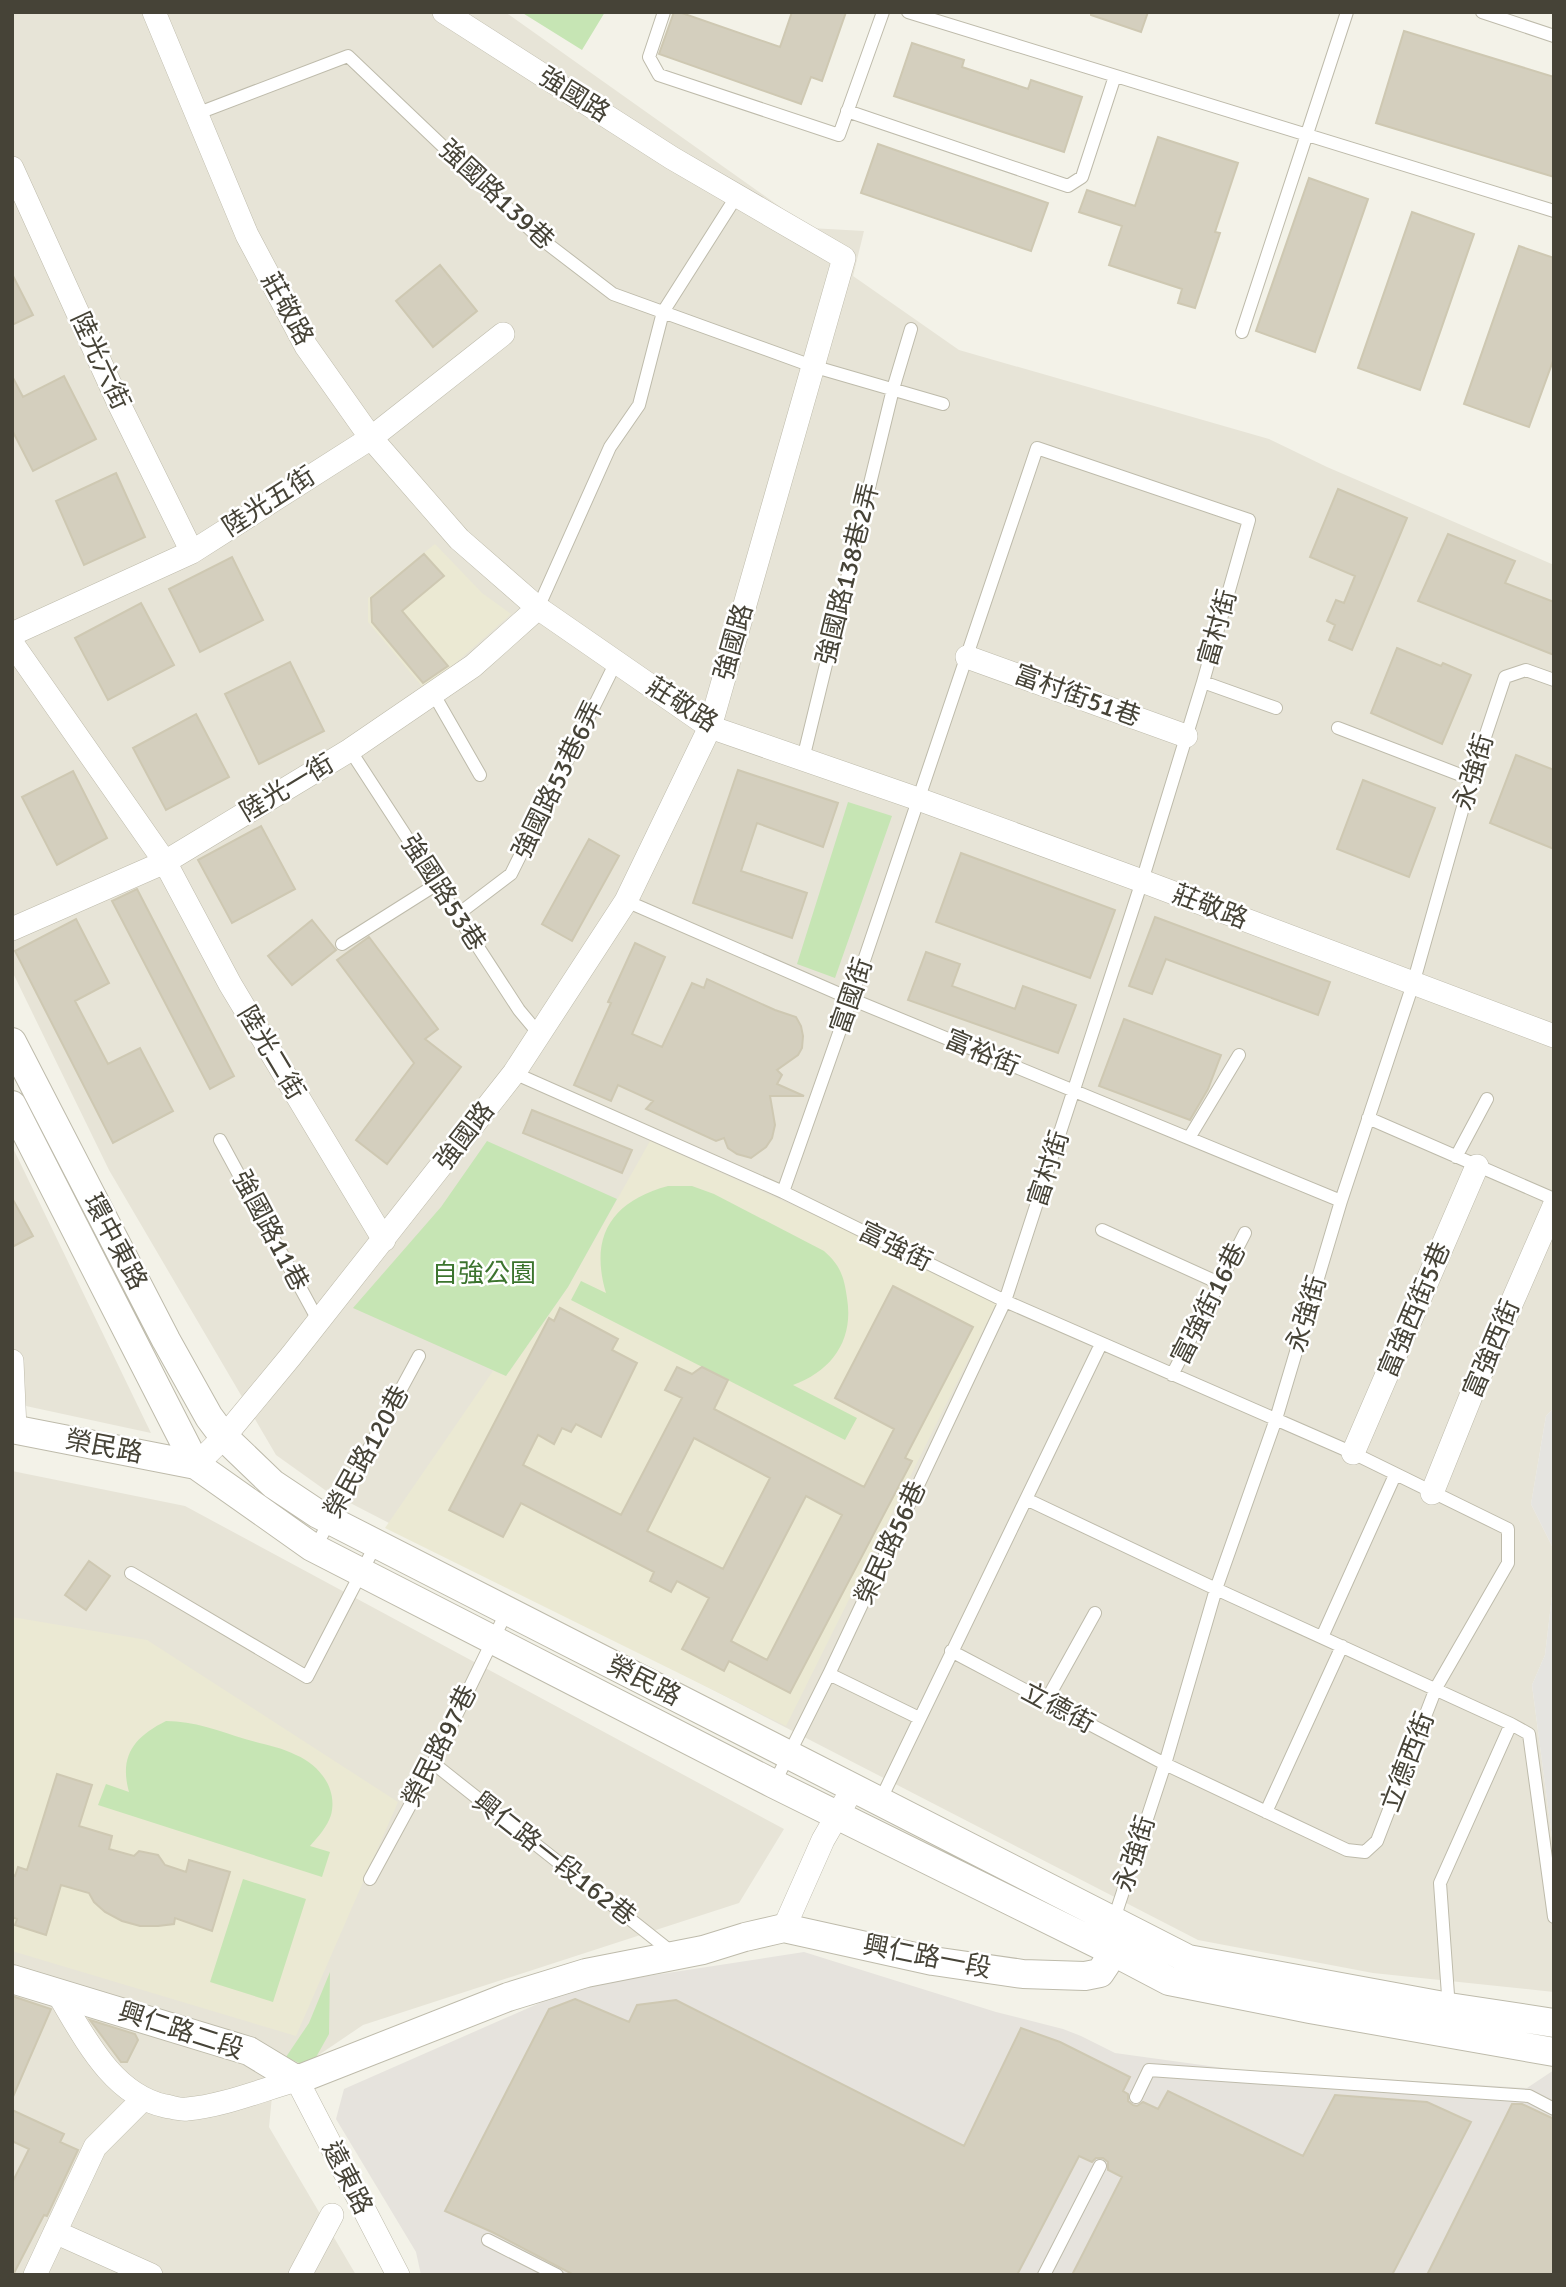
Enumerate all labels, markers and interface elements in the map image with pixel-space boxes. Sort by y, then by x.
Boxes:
street label: 強國路 [532,61,616,129]
street label: 強國路139巷 [432,133,560,257]
street label: 莊敬路 [254,267,320,351]
street label: 陸光六街 [64,307,136,415]
street label: 陸光五街 [217,460,321,544]
street label: 強國路138巷2弄 [810,480,886,668]
street label: 富村街 [1192,586,1244,670]
street label: 強國路 [708,600,760,684]
street label: 富村街51巷 [1009,658,1145,734]
street label: 莊敬路 [640,671,724,739]
street label: 強國路53巷6弄 [506,696,610,864]
street label: 永強街 [1447,730,1501,814]
street label: 陸光一街 [234,747,340,829]
street label: 強國路53巷 [394,829,492,957]
street label: 莊敬路 [1168,878,1252,936]
street label: 富國街 [824,954,880,1038]
street label: 陸光二街 [230,1000,312,1106]
street label: 富裕街 [940,1023,1024,1083]
street label: 強國路 [428,1095,502,1177]
street label: 富村街 [1022,1127,1076,1211]
street label: 強國路11巷 [225,1165,315,1297]
street label: 環中東路 [76,1189,154,1295]
street label: 富強街 [853,1216,937,1278]
street label: 富強西街5巷 [1372,1237,1458,1383]
street label: 富強街16巷 [1165,1238,1253,1370]
park label: 自強公園 [432,1258,536,1290]
street label: 永強街 [1280,1272,1334,1356]
street label: 富強西街 [1457,1295,1527,1403]
street label: 榮民路120巷 [318,1380,416,1524]
street label: 榮民路 [63,1424,145,1470]
street label: 榮民路56巷 [849,1476,933,1610]
street label: 榮民路 [602,1649,686,1713]
street label: 立德街 [1016,1676,1100,1740]
street label: 榮民路97巷 [396,1680,484,1812]
street label: 立德西街 [1374,1708,1442,1816]
street label: 興仁路一段162巷 [466,1785,642,1933]
street label: 永強街 [1108,1812,1162,1896]
street label: 興仁路一段 [860,1929,994,1985]
street label: 興仁路二段 [114,1996,248,2066]
street label: 遠東路 [315,2136,379,2220]

